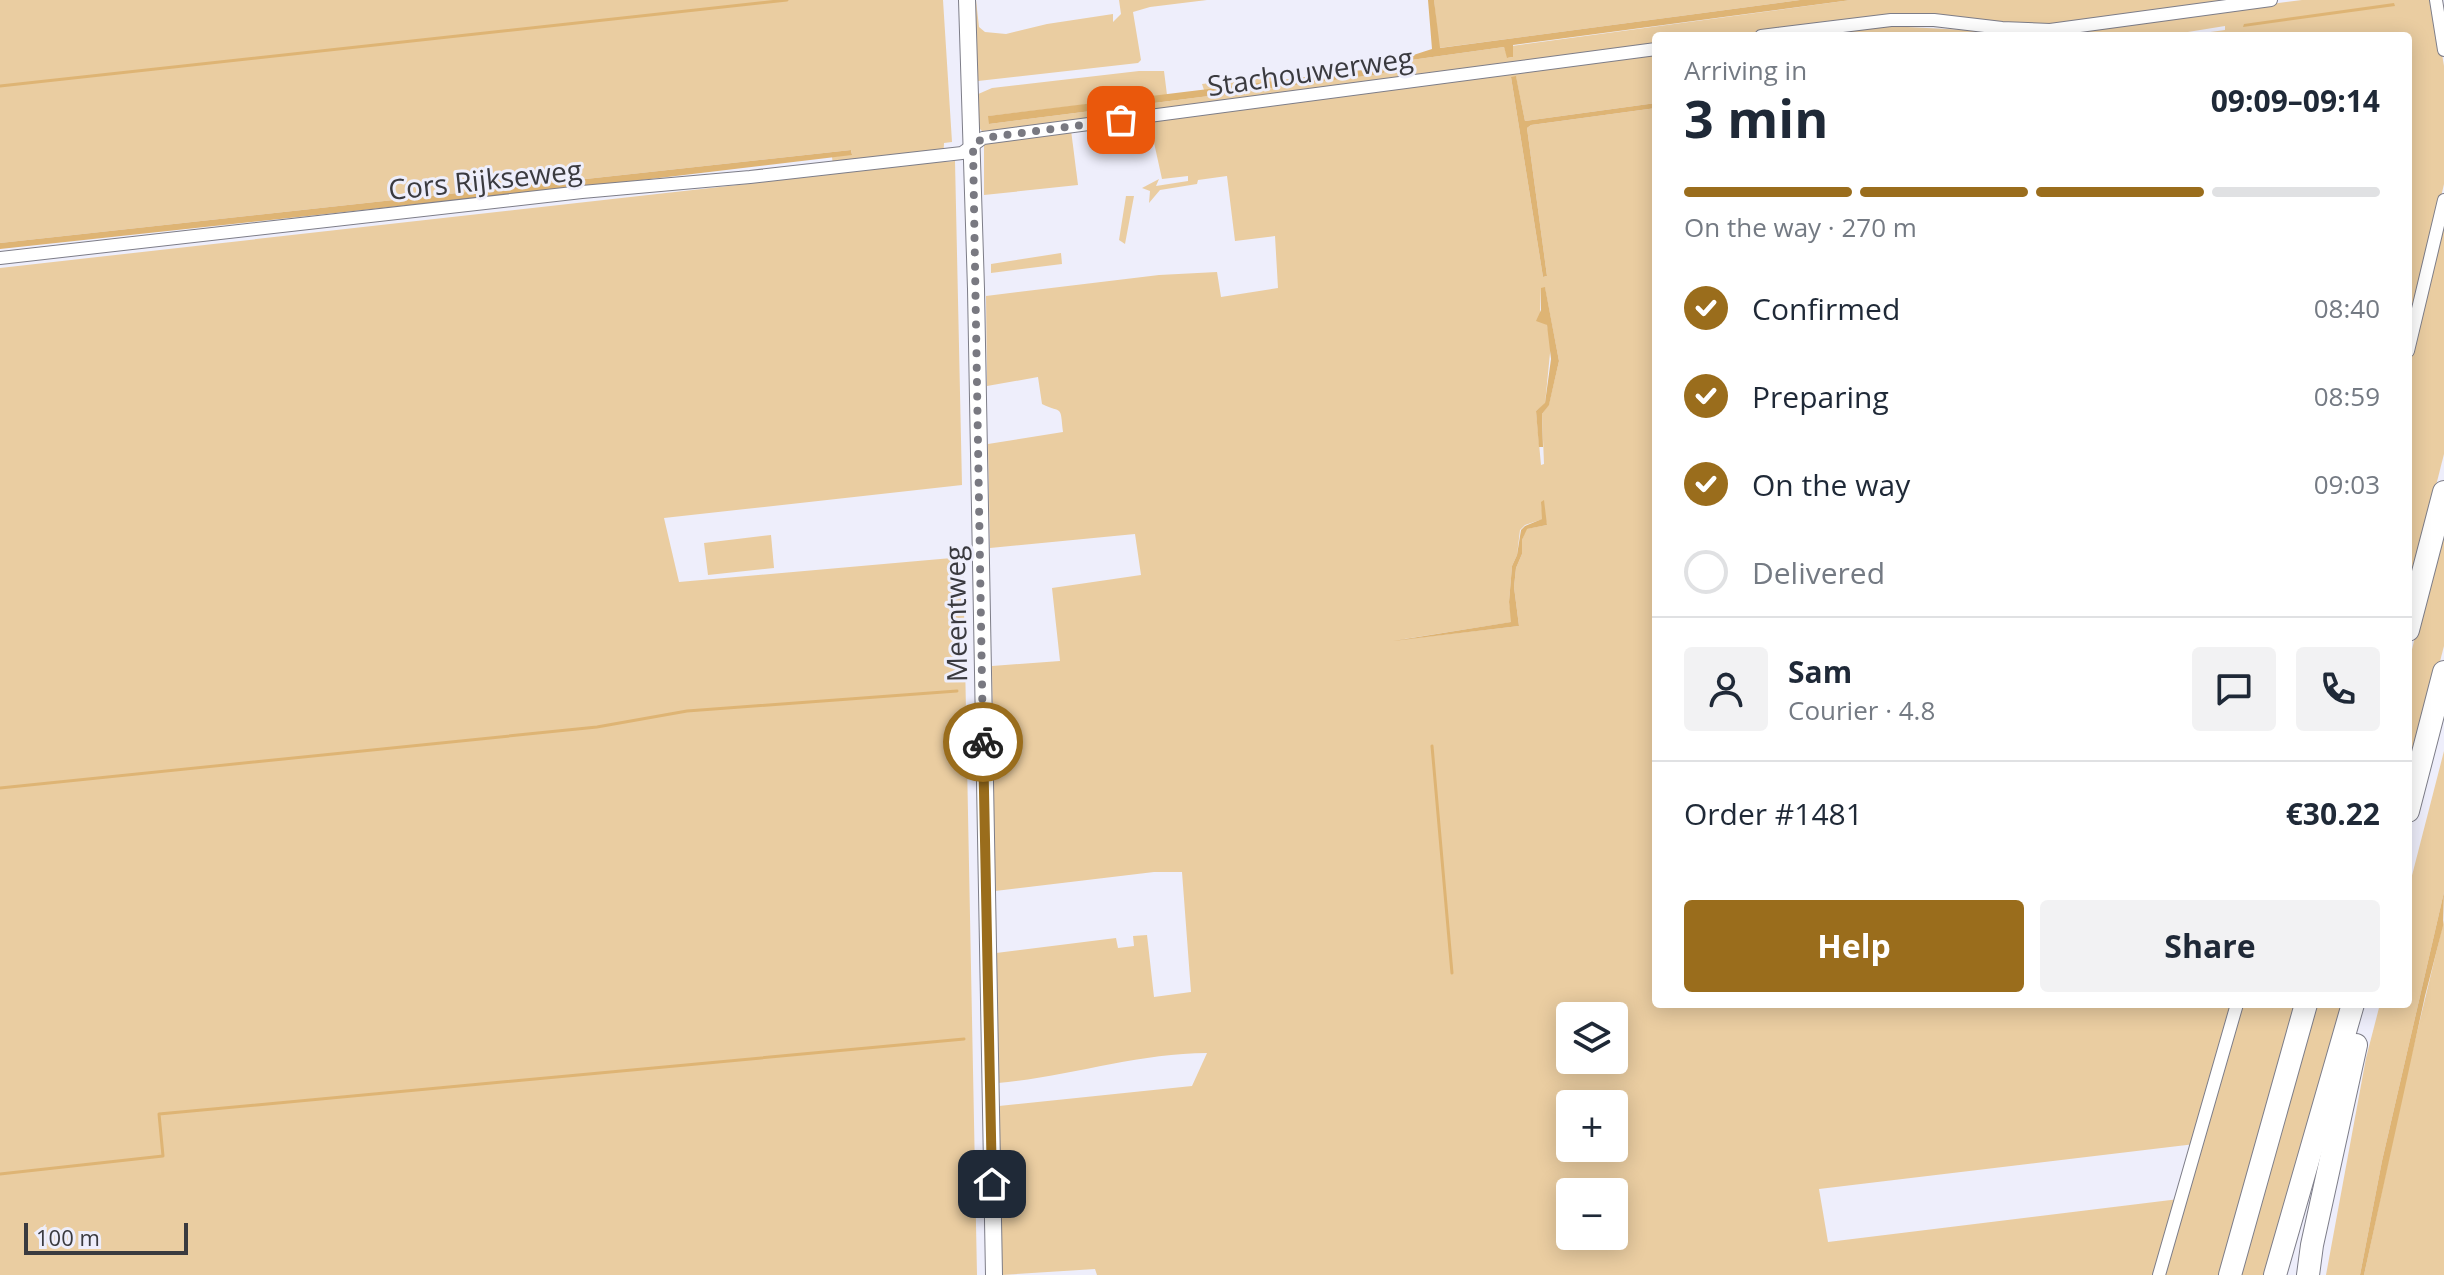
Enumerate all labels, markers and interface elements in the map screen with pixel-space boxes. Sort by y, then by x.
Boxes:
street label: Stachouwerweg [1205,38,1415,104]
text: Arriving in [1684,52,1807,88]
text: 09:09–09:14 [2211,80,2380,121]
text: 3 min [1684,82,1828,153]
pin [1087,86,1155,154]
icon: bag [1099,98,1143,142]
street label: Cors Rijkseweg [386,150,584,208]
text: On the way · 270 m [1684,209,1917,245]
icon: check [1684,286,1728,330]
text: Confirmed [1752,288,1900,329]
text: 08:40 [2314,290,2380,326]
icon: check [1684,374,1728,418]
text: Preparing [1752,376,1889,417]
text: 08:59 [2314,378,2380,414]
icon: check [1684,462,1728,506]
text: On the way [1752,464,1910,505]
text: 09:03 [2314,466,2380,502]
street label: Meentweg [935,545,975,683]
text: Delivered [1752,552,1885,593]
button: person [1684,647,1768,731]
button: chat [2192,647,2276,731]
button: phone [2296,647,2380,731]
text: Sam [1788,651,1852,692]
text: Courier · 4.8 [1788,692,1935,728]
courier [943,702,1023,782]
icon: bike [961,720,1005,764]
text: Order #1481 [1684,793,1863,834]
text: €30.22 [2286,793,2380,834]
button: Help [1684,900,2024,992]
button: Share [2040,900,2380,992]
map controls [1556,1002,1628,1250]
button: layers [1556,1002,1628,1074]
button: + [1556,1090,1628,1162]
pin [958,1150,1026,1218]
icon: home [970,1162,1014,1206]
button: − [1556,1178,1628,1250]
scale bar [24,1219,188,1255]
text: 100 m [36,1222,100,1252]

